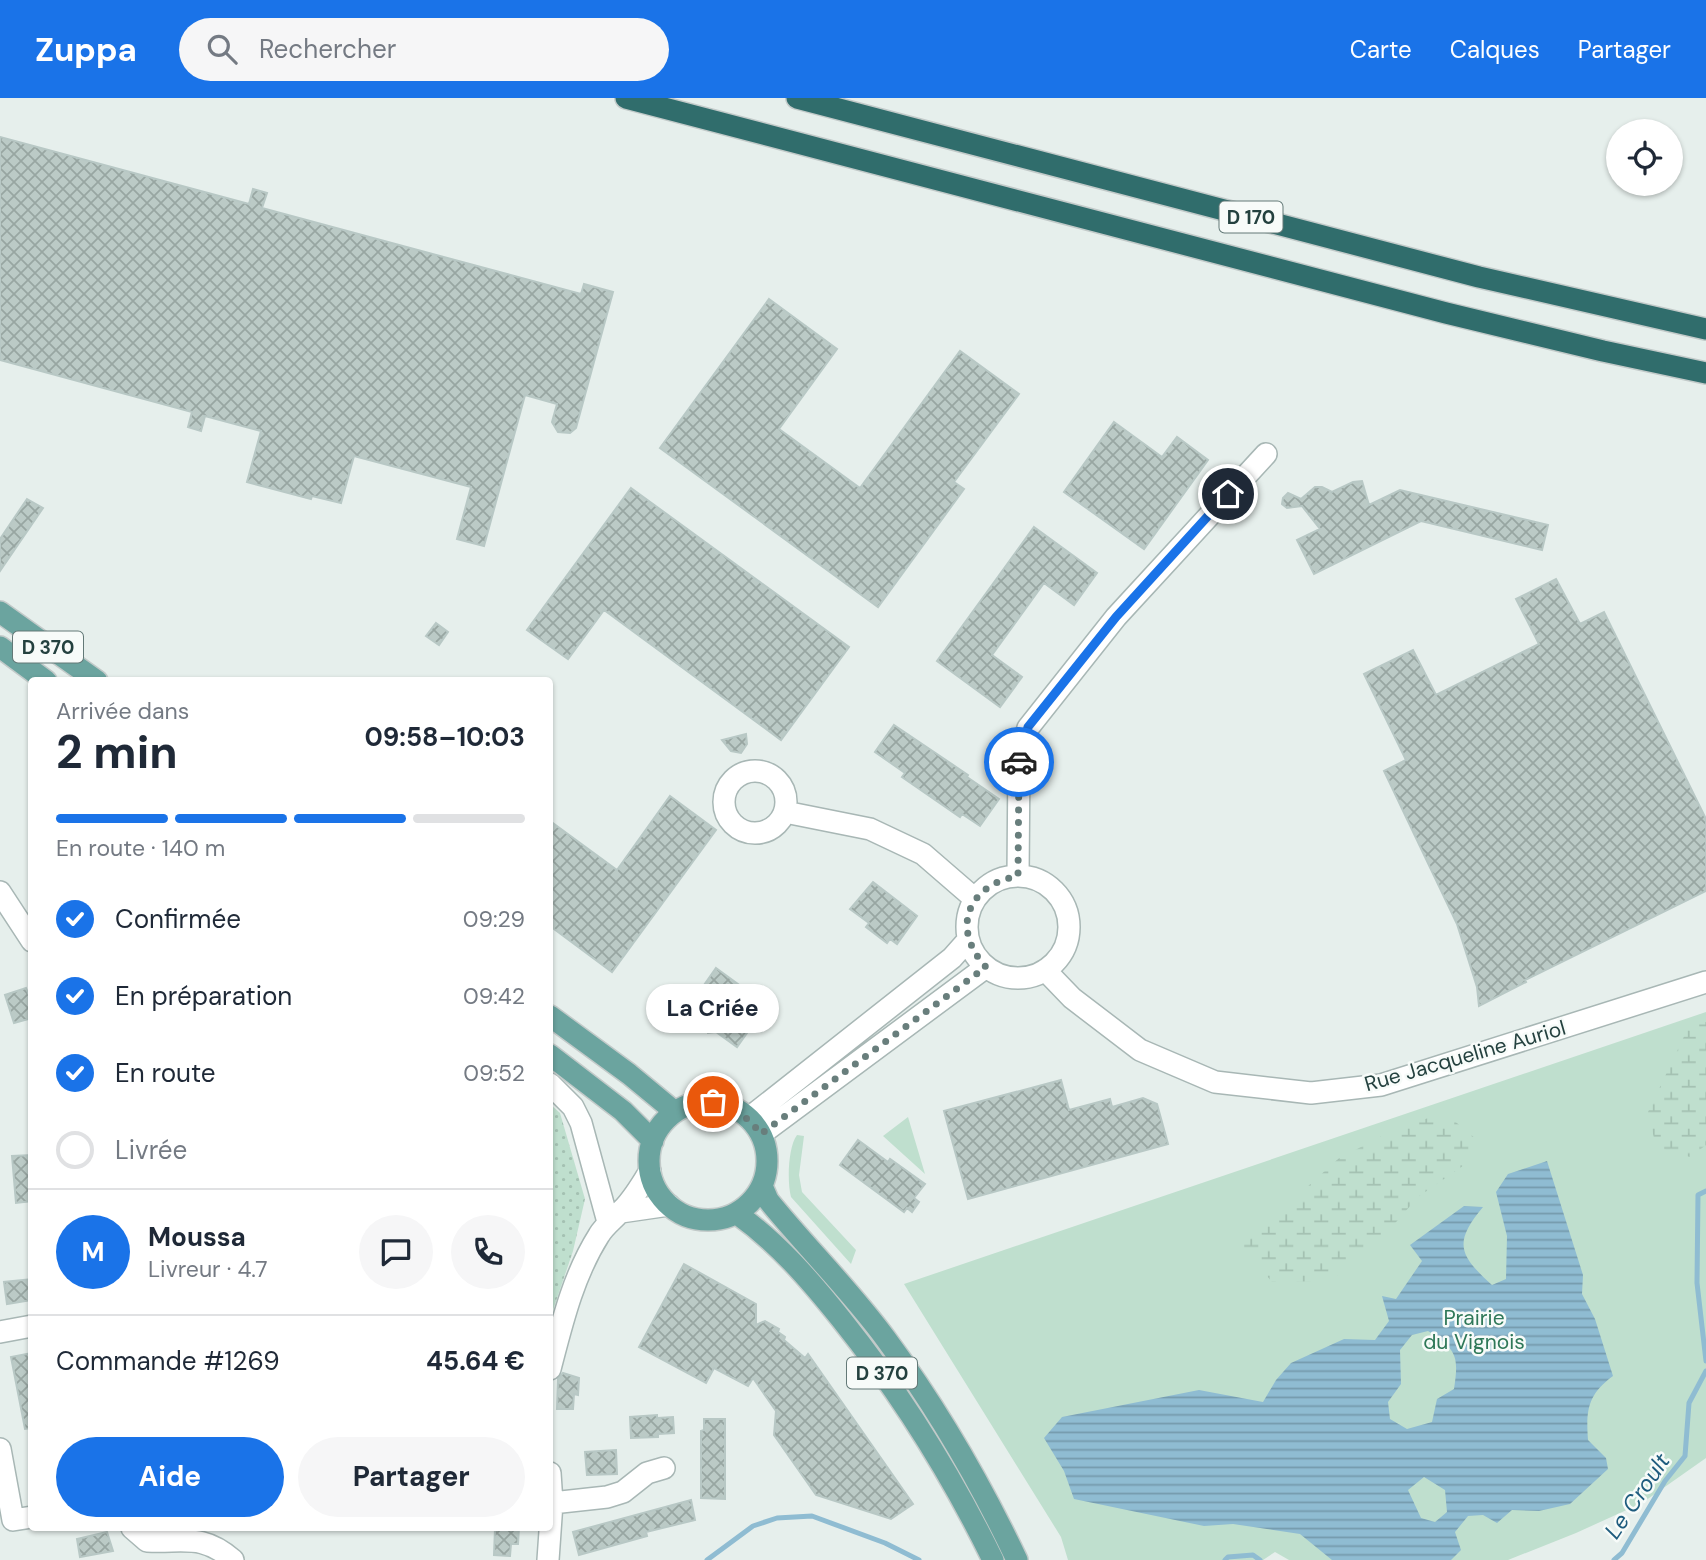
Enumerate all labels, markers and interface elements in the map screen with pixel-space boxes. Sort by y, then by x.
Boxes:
search box [179,18,669,81]
text: Zuppa [35,28,137,71]
icon: search [203,30,241,68]
text: Rechercher [259,32,396,66]
text: Carte [1350,34,1412,65]
text: Calques [1450,34,1540,65]
text: Partager [1578,34,1671,65]
map controls [1606,119,1683,196]
button: locate [1606,119,1683,196]
road number: D 170 [1220,202,1282,232]
pin [1198,464,1258,524]
icon: home [1209,475,1247,513]
road number: D 370 [13,632,83,662]
text: Arrivée dans [56,696,189,726]
text: 09:58–10:03 [365,720,525,754]
text: 2 min [56,722,178,782]
courier [984,727,1054,797]
icon: car [1000,743,1038,781]
text: En route · 140 m [56,833,225,863]
icon: check [56,900,94,938]
text: Confirmée [115,902,241,936]
text: 09:29 [463,904,525,934]
icon: check [56,977,94,1015]
text: En préparation [115,979,292,1013]
text: 09:42 [463,981,525,1011]
callout: La Criée [646,983,780,1032]
text: La Criée [666,993,759,1023]
street label: Rue Jacqueline Auriol [1361,1014,1569,1098]
icon: check [56,1054,94,1092]
text: En route [115,1056,216,1090]
text: 09:52 [463,1058,525,1088]
pin [683,1072,743,1132]
icon: bag [694,1083,732,1121]
text: Livrée [115,1133,187,1167]
button: chat [359,1215,433,1289]
button: phone [451,1215,525,1289]
text: Moussa [148,1220,246,1254]
text: M [81,1235,105,1269]
text: Livreur · 4.7 [148,1254,268,1284]
park label: Prairie du Vignois [1423,1304,1525,1356]
text: Commande #1269 [56,1344,280,1378]
text: 45.64 € [426,1344,525,1378]
road number: D 370 [847,1358,917,1388]
button: Aide [56,1437,284,1517]
button: Partager [298,1437,525,1517]
water label: Le Croult [1597,1447,1677,1545]

